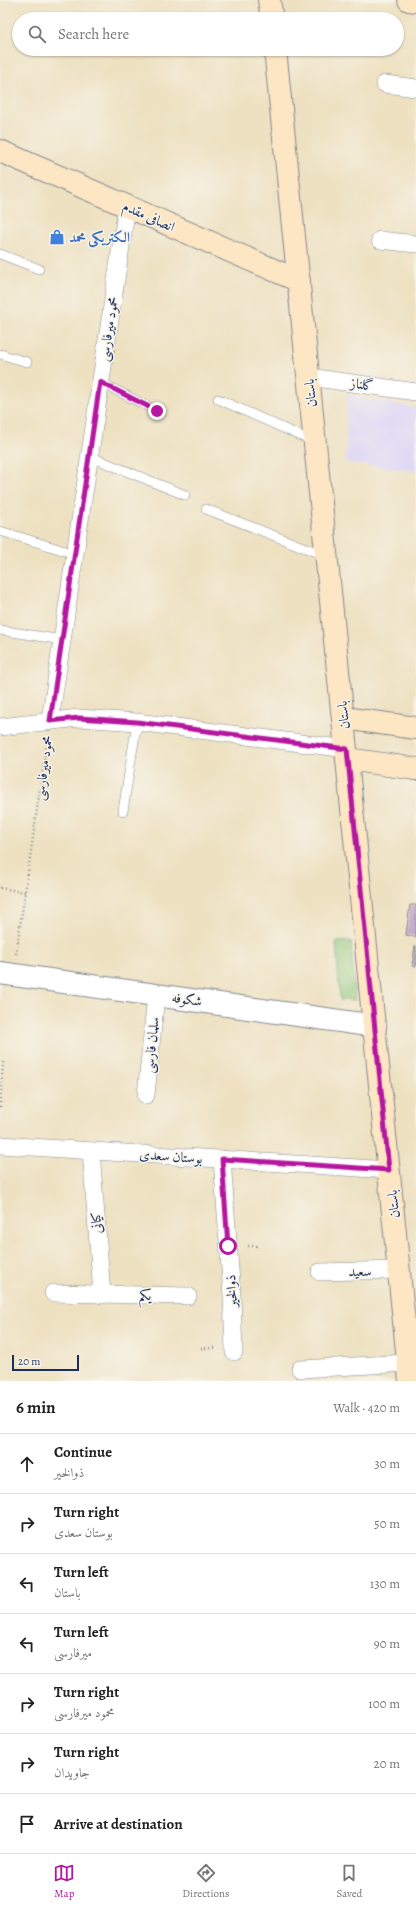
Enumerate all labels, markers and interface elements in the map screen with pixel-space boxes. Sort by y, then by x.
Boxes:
search box [12,12,404,56]
icon: search [26,23,48,45]
text: Search here [58,24,129,44]
street label: انصافی مقدم [118,197,178,239]
shop icon: الکتریکی محمد [48,228,66,246]
place label: الکتریکی محمد [69,228,130,248]
street label: محمود میرفارسی [94,295,123,363]
street label: گلناز [347,373,375,396]
street label: باستان [300,377,321,408]
route end [148,402,166,420]
street label: باستان [333,699,354,730]
street label: محمود میرفارسی [30,734,57,802]
street label: شکوفه [171,988,203,1011]
street label: سلمان فارسی [139,1016,164,1074]
street label: بوستان سعدى [139,1145,203,1168]
street label: باستان [383,1188,404,1219]
street label: کیانی [86,1211,107,1234]
route start [219,1237,237,1255]
street label: سعید [348,1262,372,1281]
street label: ذوالخیر [221,1274,242,1310]
street label: یکم [139,1286,153,1309]
scale bar [12,1353,79,1372]
text: 20 m [18,1354,40,1369]
text: 6 min [16,1396,56,1419]
text: Walk · 420 m [333,1399,400,1416]
text: Continue [54,1442,112,1462]
icon: ahead [16,1453,38,1475]
text: 30 m [374,1455,400,1472]
text: ذوالخیر [54,1464,84,1481]
text: Turn right [54,1502,119,1522]
icon: right [16,1513,38,1535]
text: 50 m [374,1515,400,1532]
text: بوستان سعدى [54,1524,113,1541]
text: Turn left [54,1562,109,1582]
icon: left [16,1573,38,1595]
text: 130 m [370,1575,400,1592]
text: باستان [54,1584,80,1601]
text: Turn left [54,1622,109,1642]
icon: left [16,1633,38,1655]
text: 90 m [374,1635,400,1652]
text: میرفارسی [54,1644,92,1661]
text: Turn right [54,1682,119,1702]
icon: right [16,1693,38,1715]
text: 100 m [368,1695,400,1712]
text: محمود میرفارسی [54,1704,115,1721]
text: Turn right [54,1742,119,1762]
icon: right [16,1753,38,1775]
text: 20 m [374,1755,400,1772]
text: جاویدان [54,1764,90,1781]
icon: arrive [16,1813,38,1835]
text: Arrive at destination [54,1814,183,1834]
tab: Map [53,1862,75,1901]
tab: Directions [182,1862,230,1901]
tab: Saved [336,1862,363,1901]

